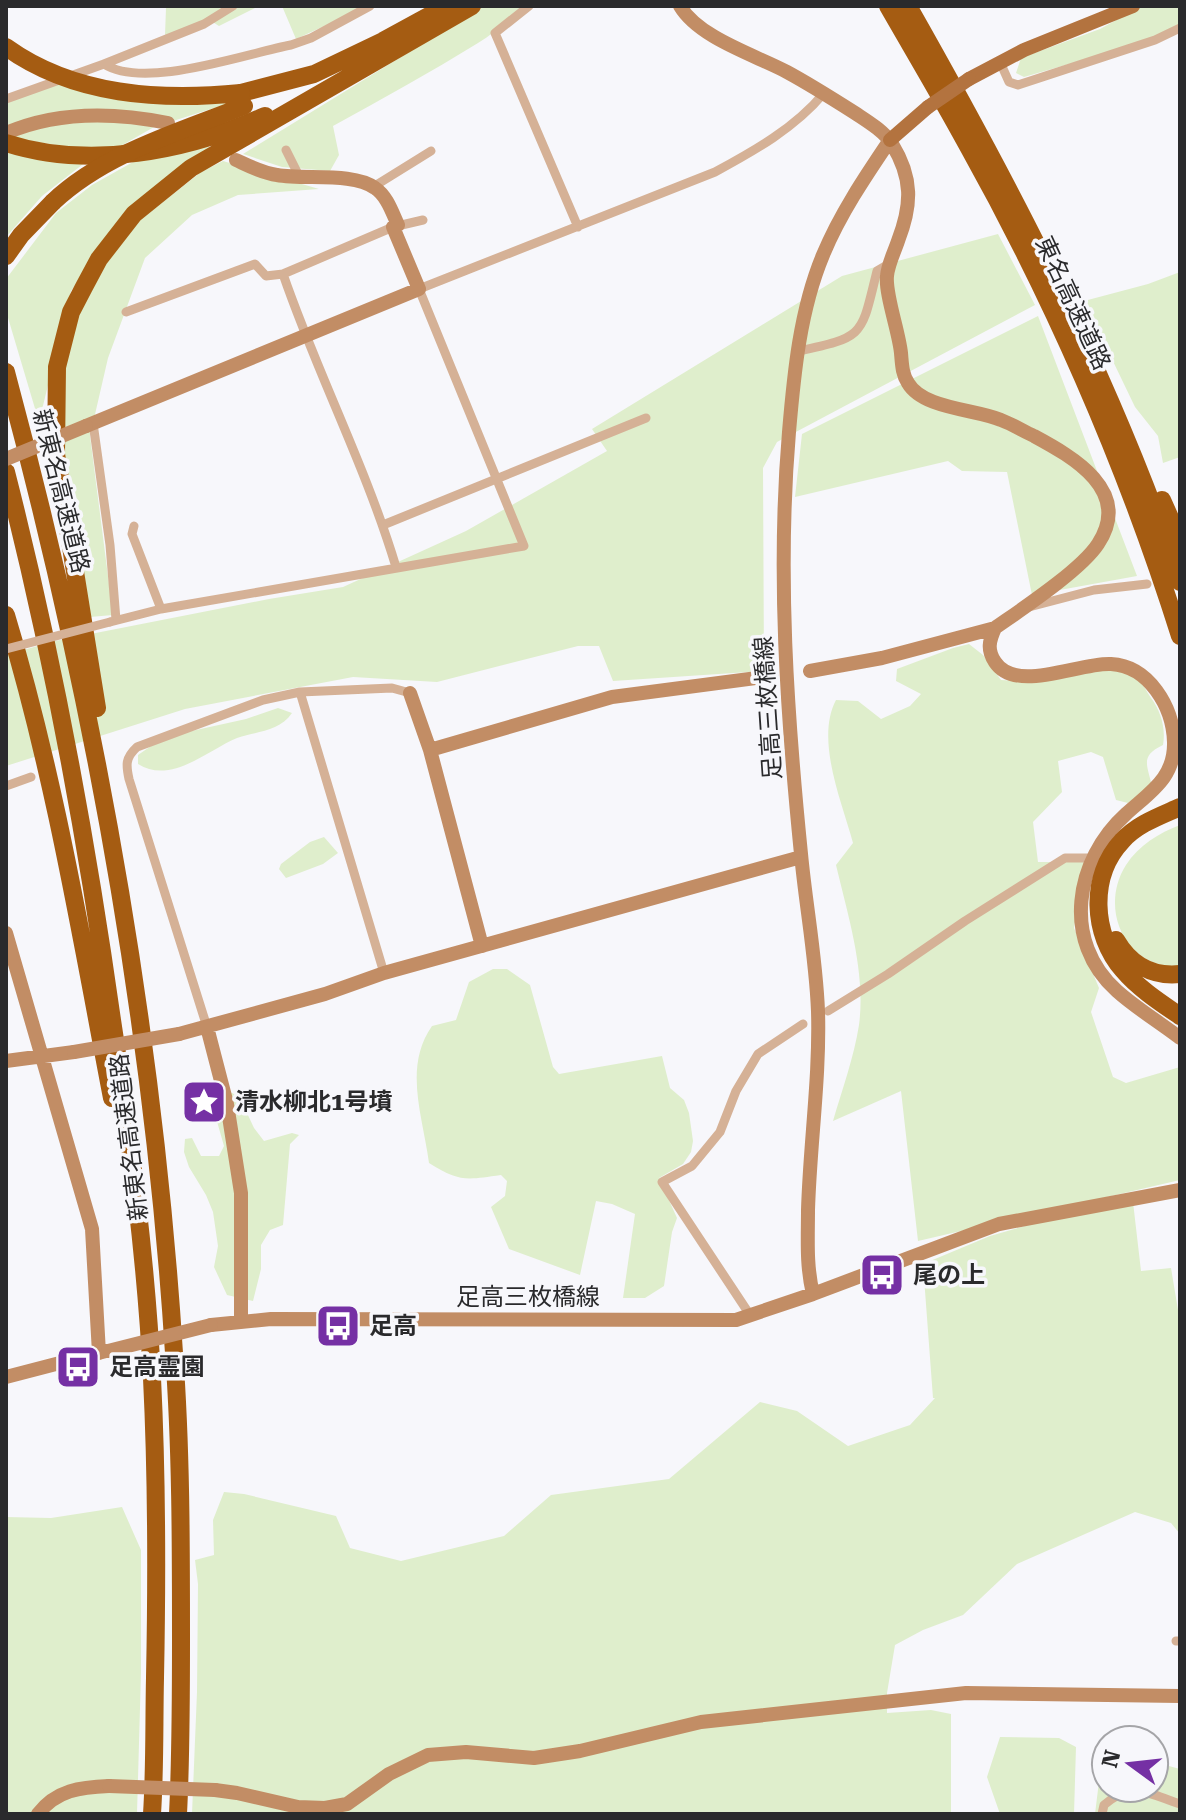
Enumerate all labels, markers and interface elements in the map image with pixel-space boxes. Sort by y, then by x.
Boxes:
street label: 東名高速道路 [1030,232,1116,374]
street label: 新東名高速道路 [27,406,95,576]
street label: 足高三枚橋線 [749,635,787,781]
street label: 新東名高速道路 [105,1052,153,1222]
place icon: 清水柳北1号墳 [180,1078,228,1126]
place label: 清水柳北1号墳 [235,1088,392,1116]
bus stop icon: 尾の上 [858,1251,906,1299]
place label: 尾の上 [913,1261,985,1289]
street label: 足高三枚橋線 [456,1283,600,1311]
bus stop icon: 足高 [314,1302,362,1350]
place label: 足高 [369,1312,417,1340]
bus stop icon: 足高霊園 [54,1343,102,1391]
place label: 足高霊園 [109,1353,205,1381]
north arrow [1090,1724,1170,1804]
text: N [1097,1747,1125,1770]

